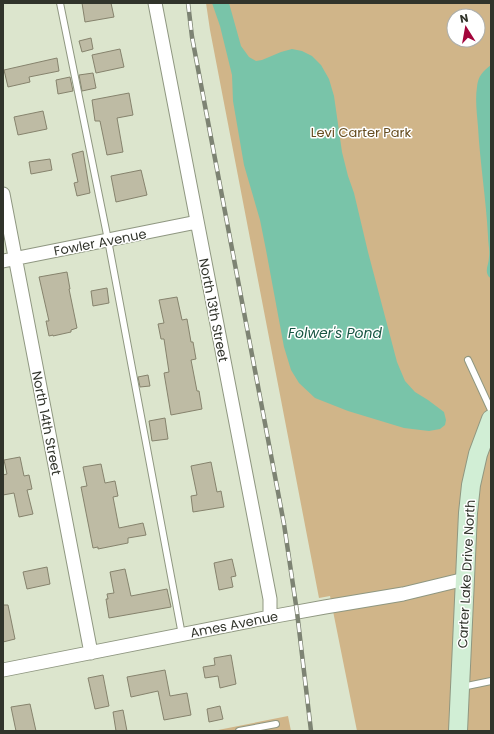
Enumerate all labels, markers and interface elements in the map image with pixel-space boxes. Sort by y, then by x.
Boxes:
north arrow [446,8,486,48]
text: N [459,10,470,27]
park label: Levi Carter Park [311,123,411,142]
street label: Fowler Avenue [52,224,148,261]
street label: North 13th Street [194,257,233,364]
water label: Folwer's Pond [288,323,383,343]
street label: North 14th Street [27,369,66,477]
street label: Carter Lake Drive North [453,499,480,649]
street label: Ames Avenue [188,607,280,642]

